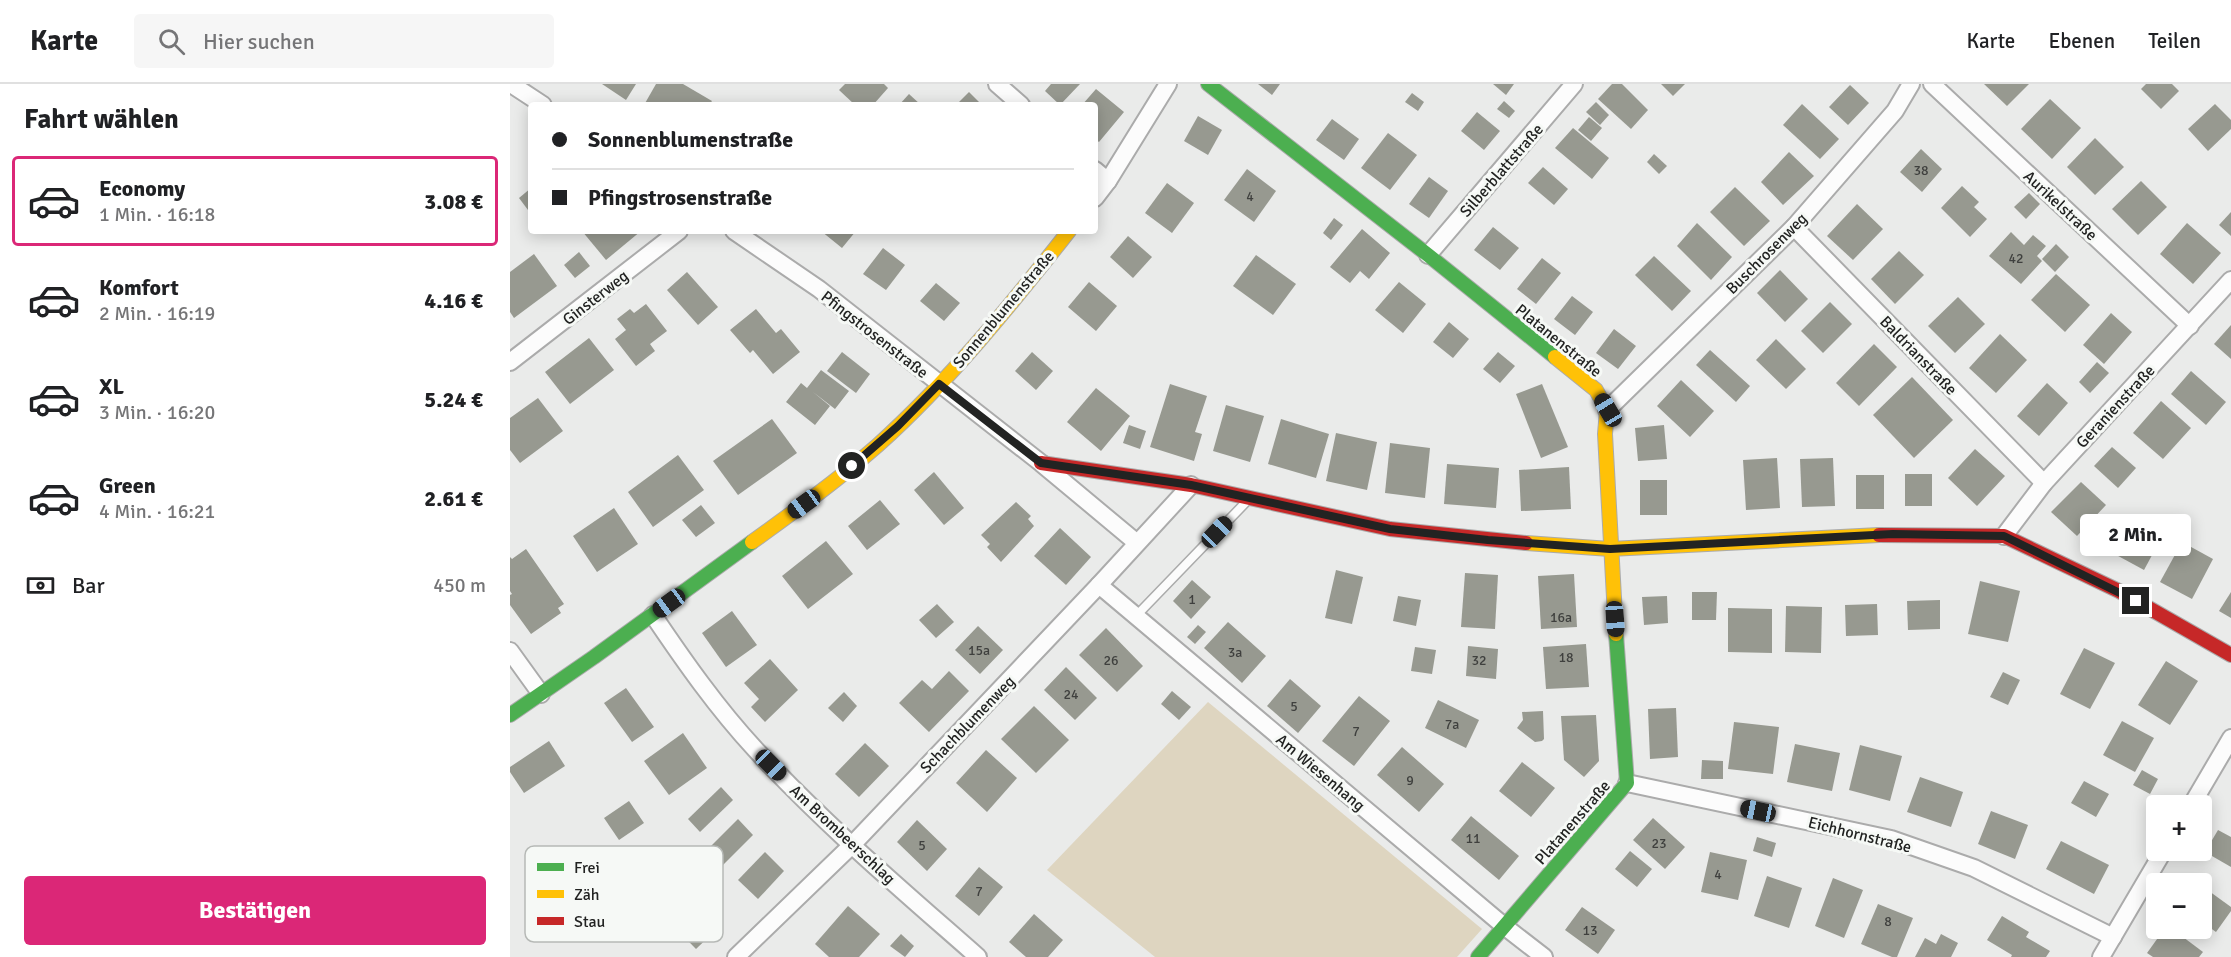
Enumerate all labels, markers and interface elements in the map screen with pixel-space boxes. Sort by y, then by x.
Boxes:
search box [134,14,554,68]
text: Karte [30,24,98,58]
icon: search [155,25,188,58]
text: Hier suchen [203,28,315,55]
text: Karte [1966,28,2015,54]
text: Ebenen [2048,28,2115,54]
text: Teilen [2148,28,2201,54]
text: Fahrt wählen [24,103,179,136]
street label: Silberblattstraße [1456,120,1548,221]
text: Sonnenblumenstraße [588,126,793,153]
house number: 38 [1913,162,1929,179]
street label: Aurikelstraße [2019,166,2101,245]
icon: car [27,174,81,228]
text: Economy [99,175,185,202]
text: Pfingstrosenstraße [588,184,772,211]
text: 3.08 € [424,188,483,215]
house number: 4 [1246,188,1254,205]
text: 1 Min. · 16:18 [99,202,215,227]
street label: Buschrosenweg [1722,209,1812,299]
street label: Sonnenblumenstraße [949,247,1059,372]
house number: 42 [2008,250,2024,267]
street label: Ginsterweg [559,266,632,330]
icon: car [27,273,81,327]
text: Komfort [99,274,179,301]
text: 4.16 € [424,287,483,314]
street label: Pfingstrosenstraße [817,287,932,383]
street label: Platanenstraße [1511,300,1606,382]
text: 2 Min. · 16:19 [99,301,215,326]
street label: Baldrianstraße [1875,312,1961,400]
street label: Geranienstraße [2072,361,2159,452]
icon: car [27,372,81,426]
text: XL [99,373,124,400]
text: 5.24 € [424,386,483,413]
car [1591,390,1625,430]
text: 3 Min. · 16:20 [99,400,215,425]
route start [838,452,865,479]
icon: car [27,471,81,525]
text: Green [99,472,156,499]
text: 2.61 € [424,485,483,512]
car [784,486,824,522]
text: 4 Min. · 16:21 [99,499,215,524]
car [1198,513,1236,551]
callout: 2 Min. [2080,514,2192,556]
text: 2 Min. [2108,522,2163,547]
icon: cash [24,569,57,602]
text: Bar [72,572,105,599]
text: 450 m [433,573,486,598]
car [649,585,689,621]
route end [2122,587,2149,614]
house number: 1 [1188,591,1196,608]
car [1605,600,1625,638]
house number: 16a [1550,609,1572,626]
house number: 15a [968,642,990,659]
house number: 3a [1228,644,1242,661]
house number: 18 [1558,649,1574,666]
house number: 26 [1103,652,1119,669]
house number: 32 [1471,652,1487,669]
street label: Schachblumenweg [916,672,1019,778]
house number: 24 [1063,686,1079,703]
house number: 5 [1290,698,1298,715]
house number: 7a [1445,716,1459,733]
house number: 7 [1352,723,1360,740]
street label: Am Wiesenhang [1272,730,1369,816]
car [752,746,790,784]
house number: 9 [1406,772,1414,789]
street label: Platanenstraße [1531,776,1615,869]
street label: Am Brombeerschlag [785,781,899,889]
map controls [2146,795,2212,939]
button: + [2146,795,2212,861]
car [1739,798,1777,824]
street label: Eichhornstraße [1806,812,1914,857]
house number: 11 [1465,830,1481,847]
house number: 23 [1651,835,1667,852]
house number: 5 [918,837,926,854]
legend [525,846,723,942]
text: Frei [574,858,600,878]
house number: 4 [1714,866,1722,883]
button: − [2146,873,2212,939]
button: Bestätigen [24,876,486,945]
house number: 7 [975,883,983,900]
text: Zäh [574,885,600,905]
text: Stau [574,912,605,932]
house number: 8 [1884,913,1892,930]
house number: 13 [1582,922,1598,939]

